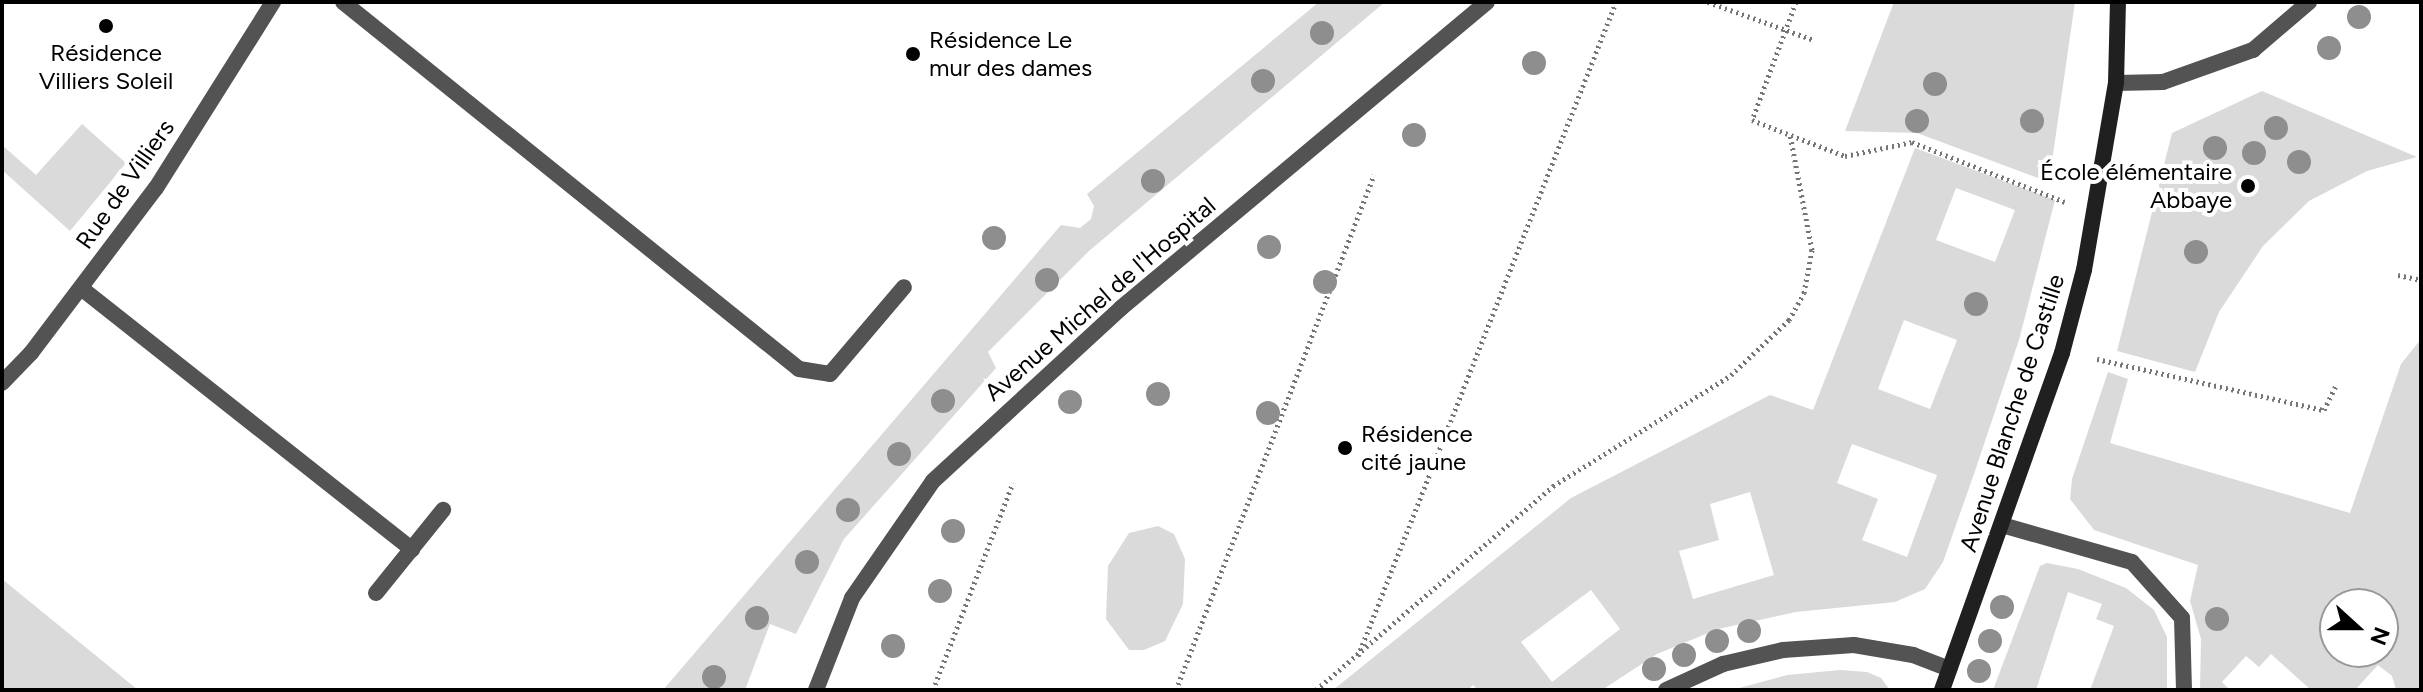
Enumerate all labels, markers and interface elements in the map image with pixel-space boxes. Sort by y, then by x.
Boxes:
marker: Résidence Villiers Soleil [97,17,115,35]
place label: Résidence Le mur des dames [929,26,1092,82]
place label: Résidence Villiers Soleil [39,39,173,95]
marker: Résidence Le mur des dames [904,45,922,63]
street label: Rue de Villiers [70,114,180,254]
place label: École élémentaire Abbaye [2040,158,2232,214]
marker: École élémentaire Abbaye [2239,177,2257,195]
street label: Avenue Michel de l'Hospital [979,191,1221,407]
street label: Avenue Blanche de Castille [1953,271,2071,555]
place label: Résidence cité jaune [1361,420,1473,476]
marker: Résidence cité jaune [1336,439,1354,457]
north arrow [2319,588,2399,668]
text: N [2364,623,2396,649]

